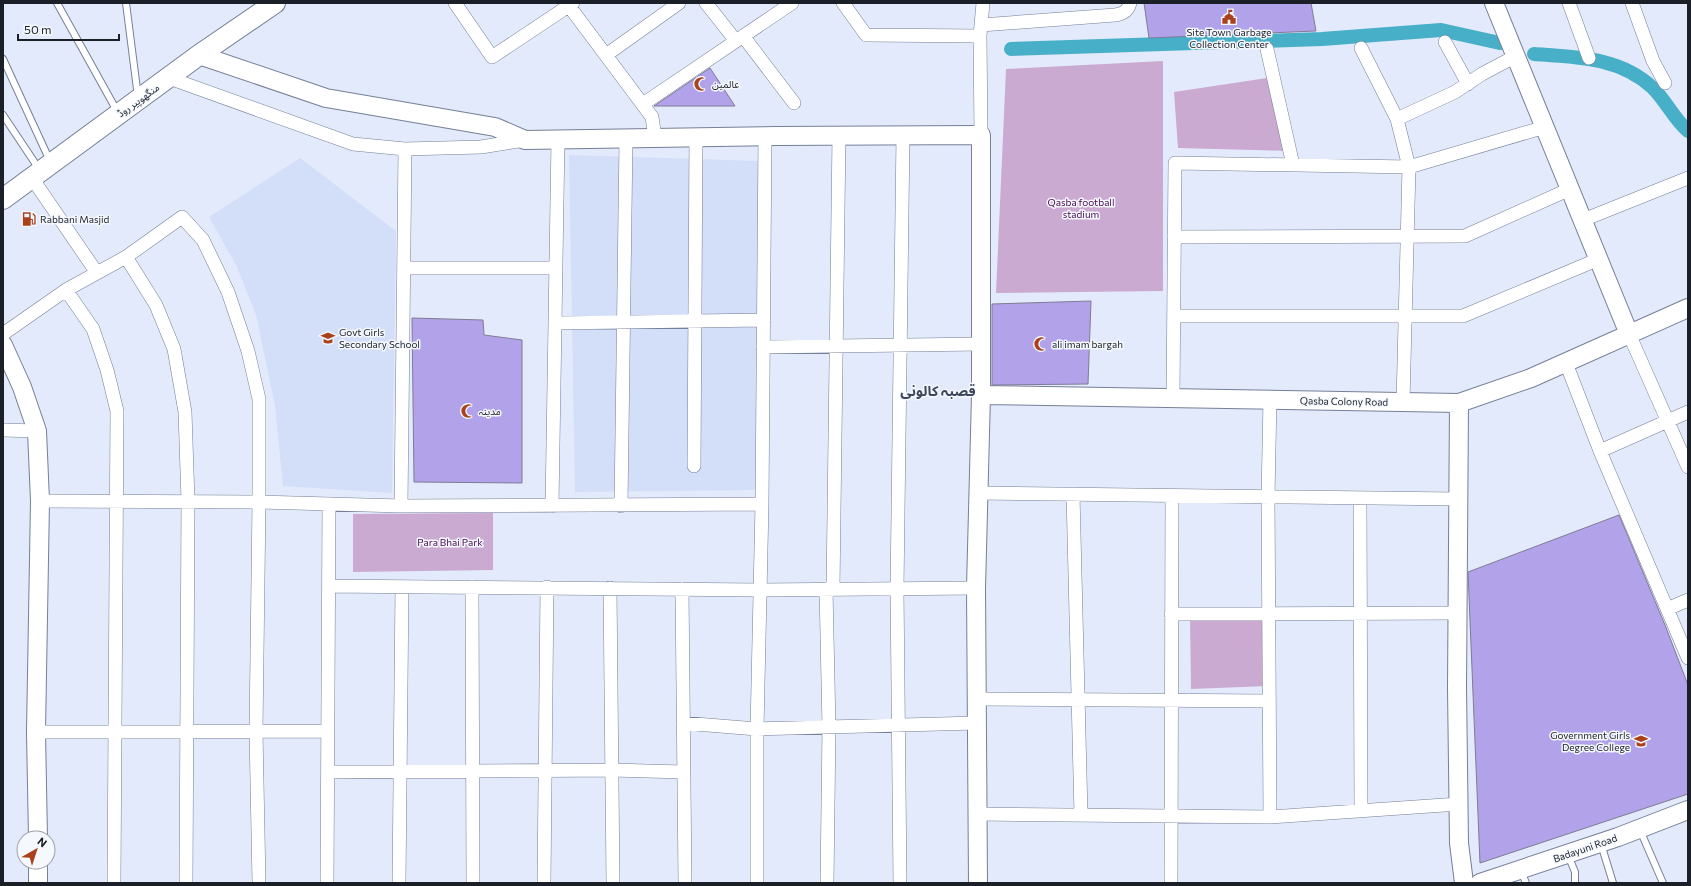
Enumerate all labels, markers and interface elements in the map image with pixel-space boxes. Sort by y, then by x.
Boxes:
public building icon: Site Town Garbage Collection Center [1221,9,1237,25]
scale bar [18,16,119,42]
text: 50 m [24,22,52,36]
place label: Site Town Garbage Collection Center [1186,26,1272,50]
mosque icon: عالمین [693,76,709,92]
place label: عالمین [712,78,739,90]
street label: منگھوپیر روڈ [115,81,162,120]
park label: Qasba football stadium [1048,196,1114,220]
fuel station icon: Rabbani Masjid [21,211,37,227]
place label: Rabbani Masjid [40,213,110,225]
place label: Govt Girls Secondary School [339,326,420,350]
school or university icon: Govt Girls Secondary School [320,330,336,346]
mosque icon: ali imam bargah [1033,336,1049,352]
place label: ali imam bargah [1052,338,1123,350]
district label: قصبہ کالونی [900,382,976,399]
street label: Qasba Colony Road [1300,394,1389,408]
mosque icon: مدینہ [460,403,476,419]
place label: مدینہ [479,405,501,417]
park label: Para Bhai Park [417,536,483,548]
place label: Government Girls Degree College [1550,729,1630,753]
school or university icon: Government Girls Degree College [1633,733,1649,749]
north arrow [16,830,56,870]
street label: Badayuni Road [1551,831,1619,865]
text: N [35,834,50,849]

